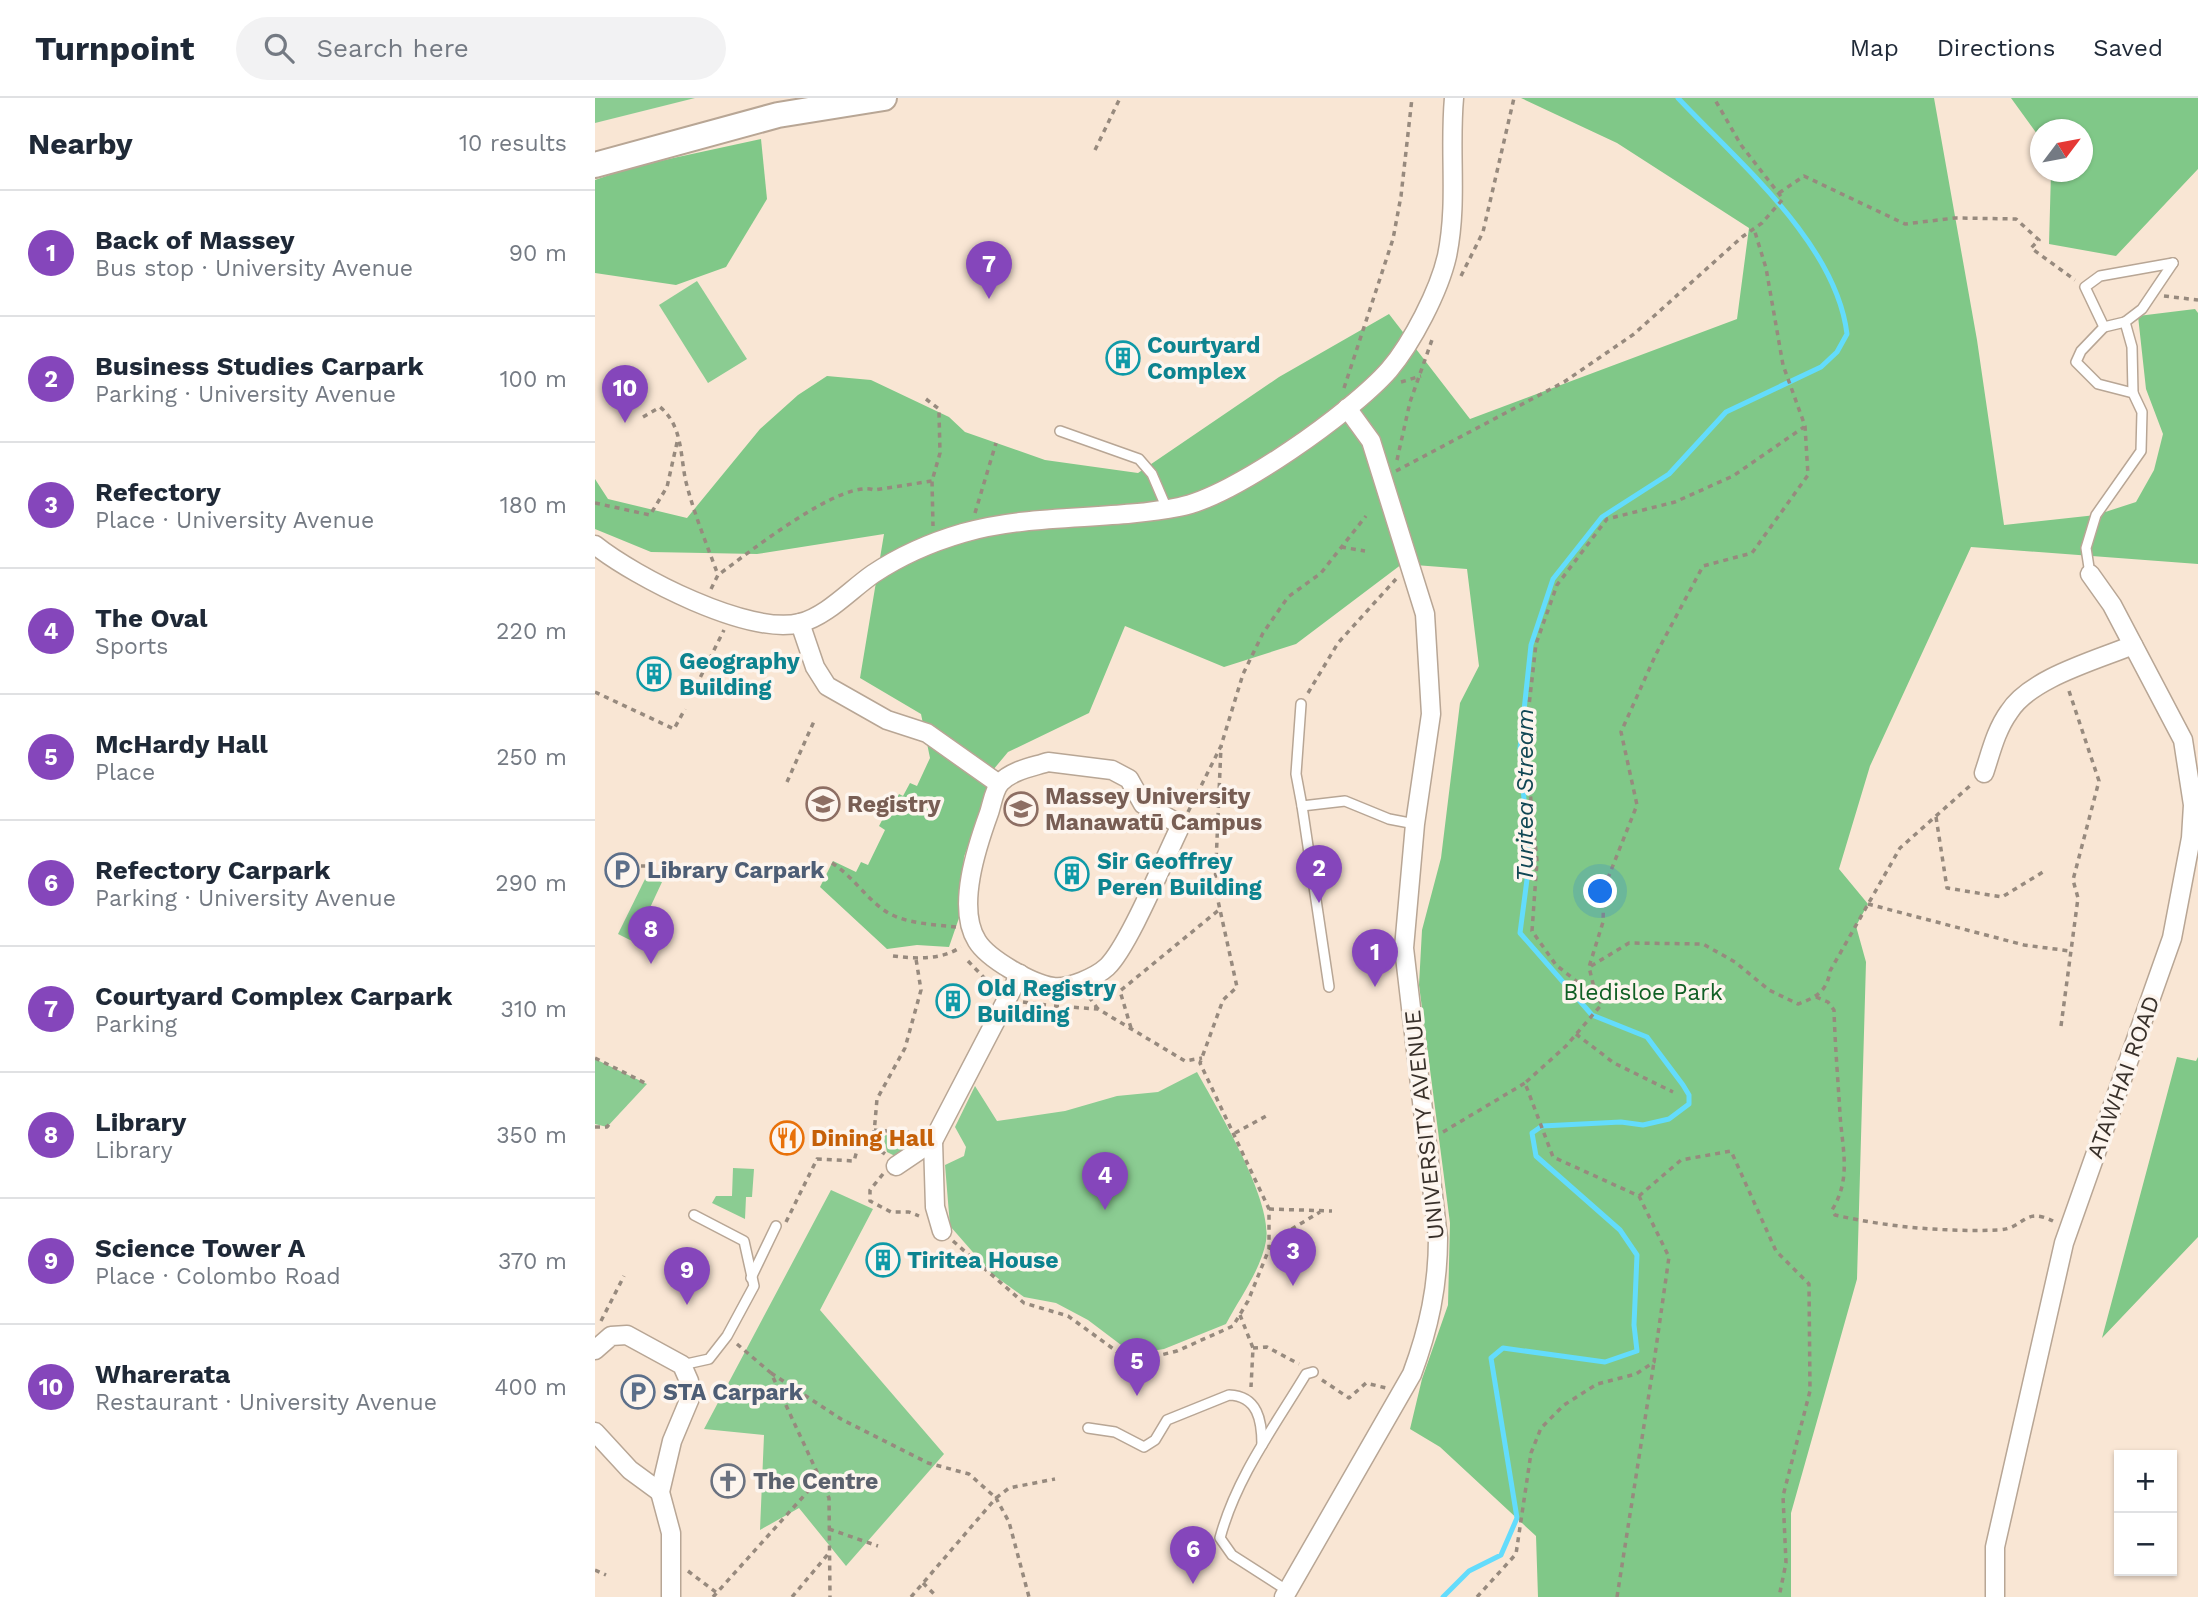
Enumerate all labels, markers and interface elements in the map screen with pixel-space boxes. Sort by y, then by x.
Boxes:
search box [236,17,726,80]
text: Turnpoint [35,29,194,68]
icon: search [260,29,298,67]
text: Search here [316,33,469,63]
text: Map [1850,34,1899,62]
text: Directions [1937,34,2055,62]
text: Saved [2093,34,2163,62]
north arrow [2030,119,2093,182]
text: Nearby [28,126,133,161]
text: 10 results [459,130,567,157]
text: Back of Massey [95,225,295,255]
text: 1 [46,240,56,267]
text: 90 m [509,240,567,267]
pin: 7 [966,241,1012,299]
text: Bus stop · University Avenue [95,255,413,282]
place label: Courtyard Complex [1147,332,1261,385]
building icon: Courtyard Complex [1104,339,1142,377]
text: Business Studies Carpark [95,351,424,381]
pin: 10 [602,365,648,423]
text: 2 [44,366,58,393]
text: 100 m [500,366,567,393]
text: Parking · University Avenue [95,381,396,408]
text: Refectory [95,477,221,507]
text: 3 [44,492,58,519]
text: 180 m [500,492,567,519]
text: Place · University Avenue [95,507,374,534]
text: The Oval [95,603,207,633]
text: 4 [44,618,58,645]
text: 220 m [496,618,567,645]
text: Sports [95,633,168,660]
place label: Geography Building [679,648,800,701]
building icon: Geography Building [635,655,673,693]
water label: Turitea Stream [1511,708,1539,882]
text: McHardy Hall [95,729,268,759]
text: 5 [44,744,58,771]
text: 250 m [496,744,567,771]
text: Place [95,759,155,786]
place label: Massey University Manawatū Campus [1045,783,1262,836]
school or university icon: Registry [804,785,842,823]
school or university icon: Massey University Manawatū Campus [1002,790,1040,828]
place label: Registry [847,791,941,818]
pin: 2 [1296,845,1342,903]
place label: Sir Geoffrey Peren Building [1097,848,1262,901]
parking icon: Library Carpark [603,851,641,889]
text: Refectory Carpark [95,855,330,885]
building icon: Sir Geoffrey Peren Building [1053,855,1091,893]
place label: Library Carpark [647,857,825,884]
text: 6 [44,870,58,897]
text: 290 m [495,870,567,897]
your location [1583,874,1617,908]
text: Parking · University Avenue [95,885,396,912]
pin: 8 [628,906,674,964]
pin: 1 [1352,929,1398,987]
place label: Old Registry Building [977,975,1116,1028]
park label: Bledisloe Park [1563,979,1723,1006]
text: Courtyard Complex Carpark [95,981,452,1011]
building icon: Old Registry Building [934,982,972,1020]
street label: ATAWHAI ROAD [2081,992,2166,1162]
text: 7 [44,996,58,1023]
text: 310 m [501,996,567,1023]
street label: UNIVERSITY AVENUE [1399,1009,1450,1241]
text: Parking [95,1011,177,1038]
text: Library [95,1107,186,1137]
restaurant icon: Dining Hall [768,1119,806,1157]
text: 8 [44,1122,58,1149]
text: 350 m [496,1122,567,1149]
place label: Dining Hall [811,1125,935,1152]
text: Library [95,1137,173,1164]
pin: 4 [1082,1152,1128,1210]
pin: 3 [1270,1228,1316,1286]
text: Science Tower A [95,1233,305,1263]
building icon: Tiritea House [864,1241,902,1279]
pin: 9 [664,1247,710,1305]
place label: Tiritea House [907,1247,1059,1274]
text: 9 [44,1248,58,1275]
text: 370 m [498,1248,567,1275]
text: Place · Colombo Road [95,1263,341,1290]
pin: 5 [1114,1338,1160,1396]
text: Wharerata [95,1359,230,1389]
parking icon: STA Carpark [619,1373,657,1411]
text: 10 [39,1374,63,1401]
text: 400 m [495,1374,567,1401]
place label: STA Carpark [663,1379,804,1406]
text: Restaurant · University Avenue [95,1389,437,1416]
map controls [2114,1450,2177,1576]
button: + [2114,1450,2177,1513]
church icon: The Centre [709,1462,747,1500]
place label: The Centre [753,1468,878,1495]
button: − [2114,1513,2177,1576]
pin: 6 [1170,1526,1216,1584]

